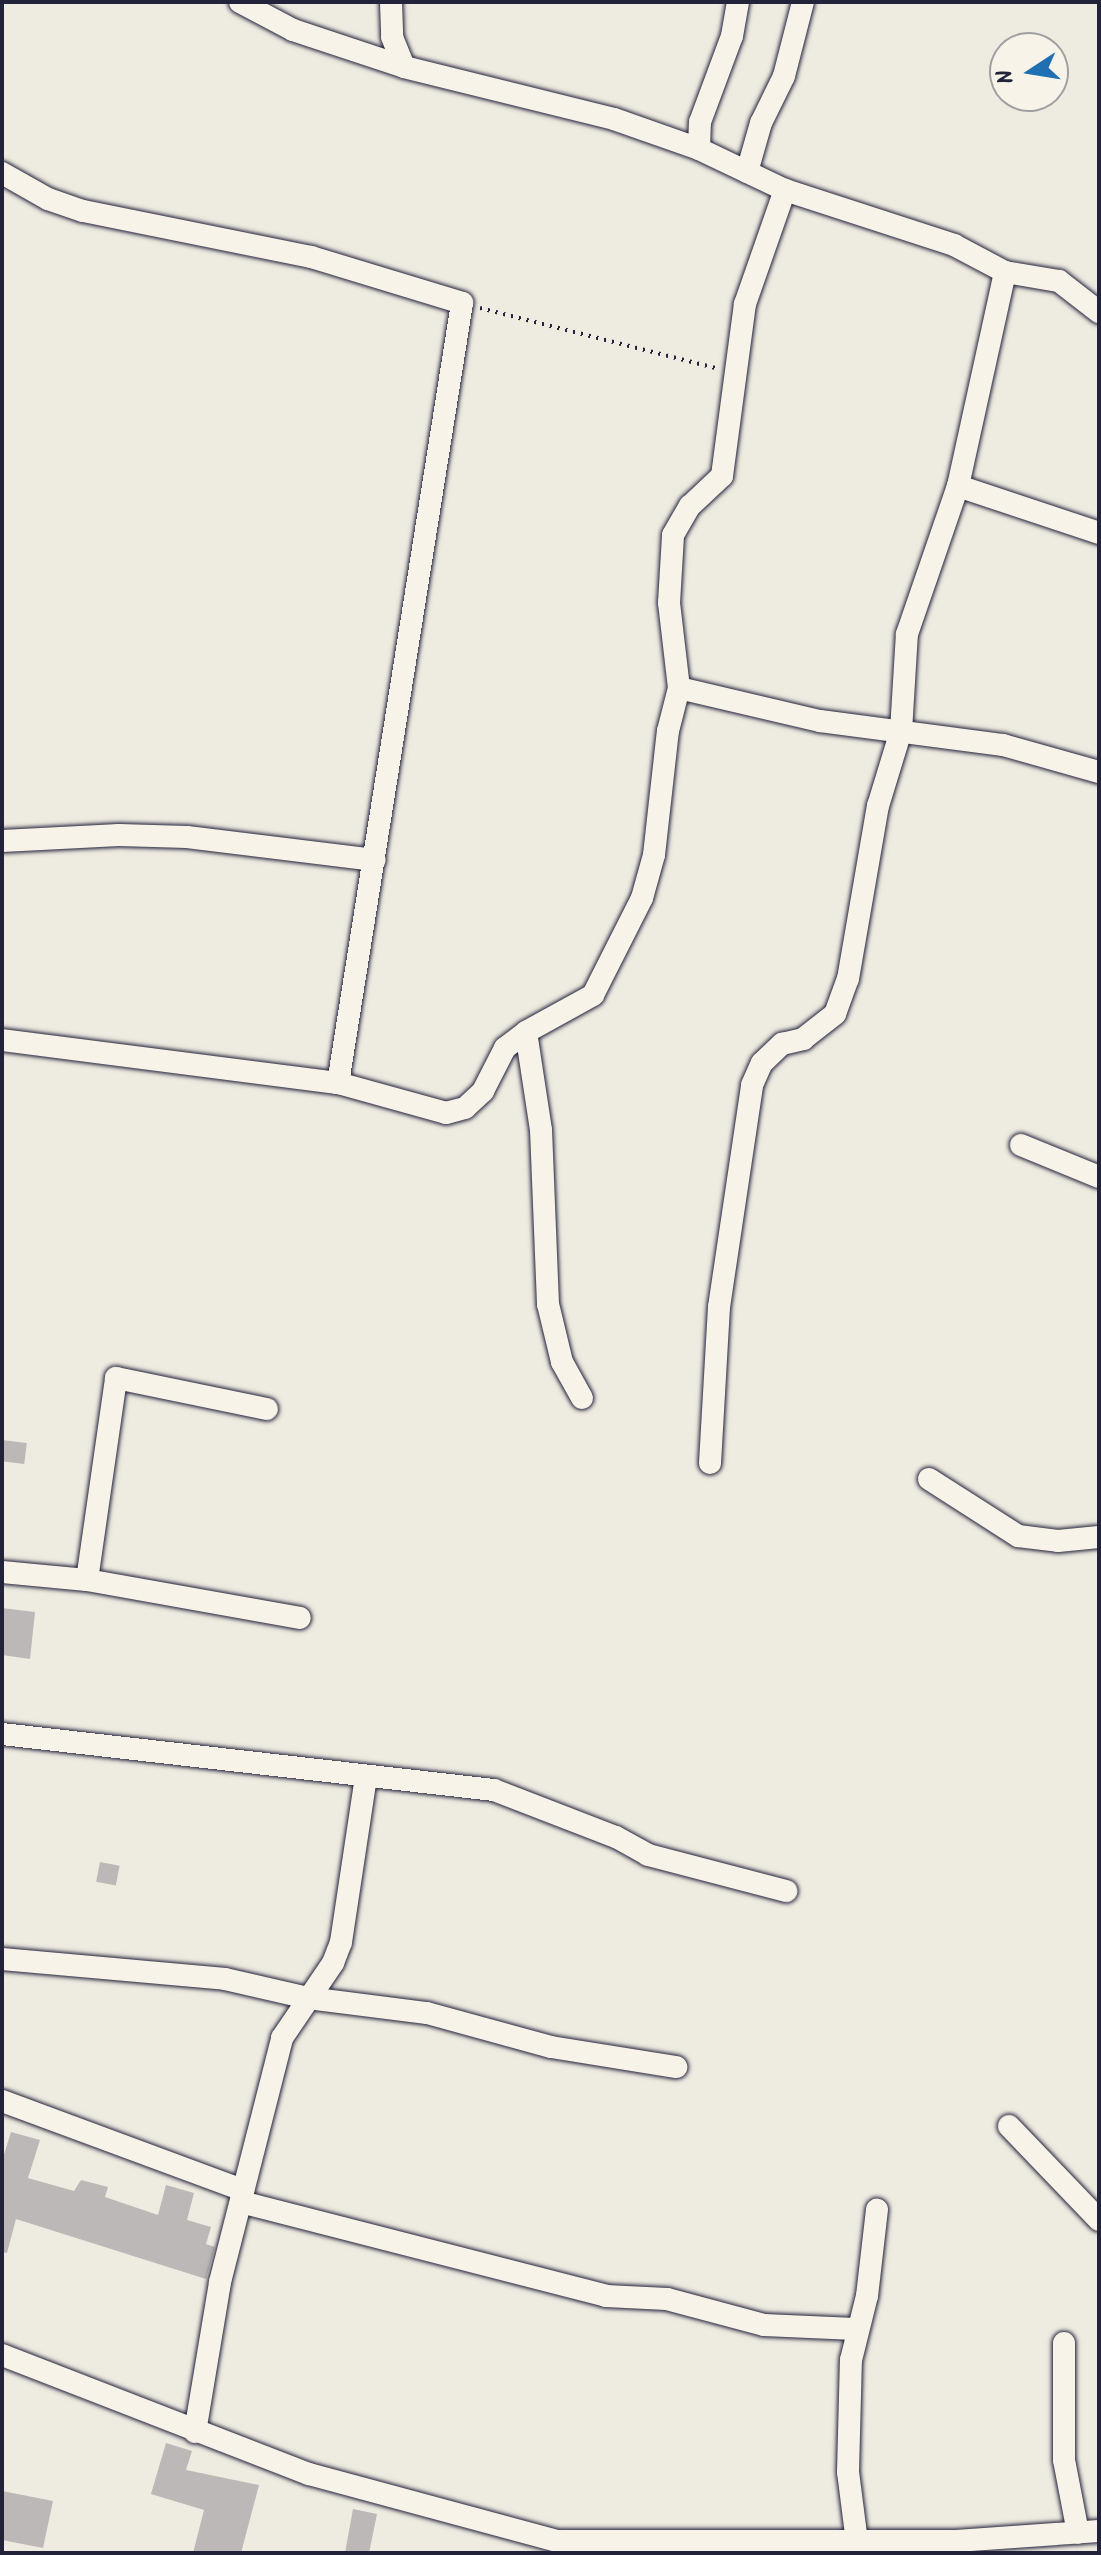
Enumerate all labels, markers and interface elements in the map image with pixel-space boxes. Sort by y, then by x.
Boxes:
north arrow [989,32,1069,112]
text: N [988,66,1026,87]

